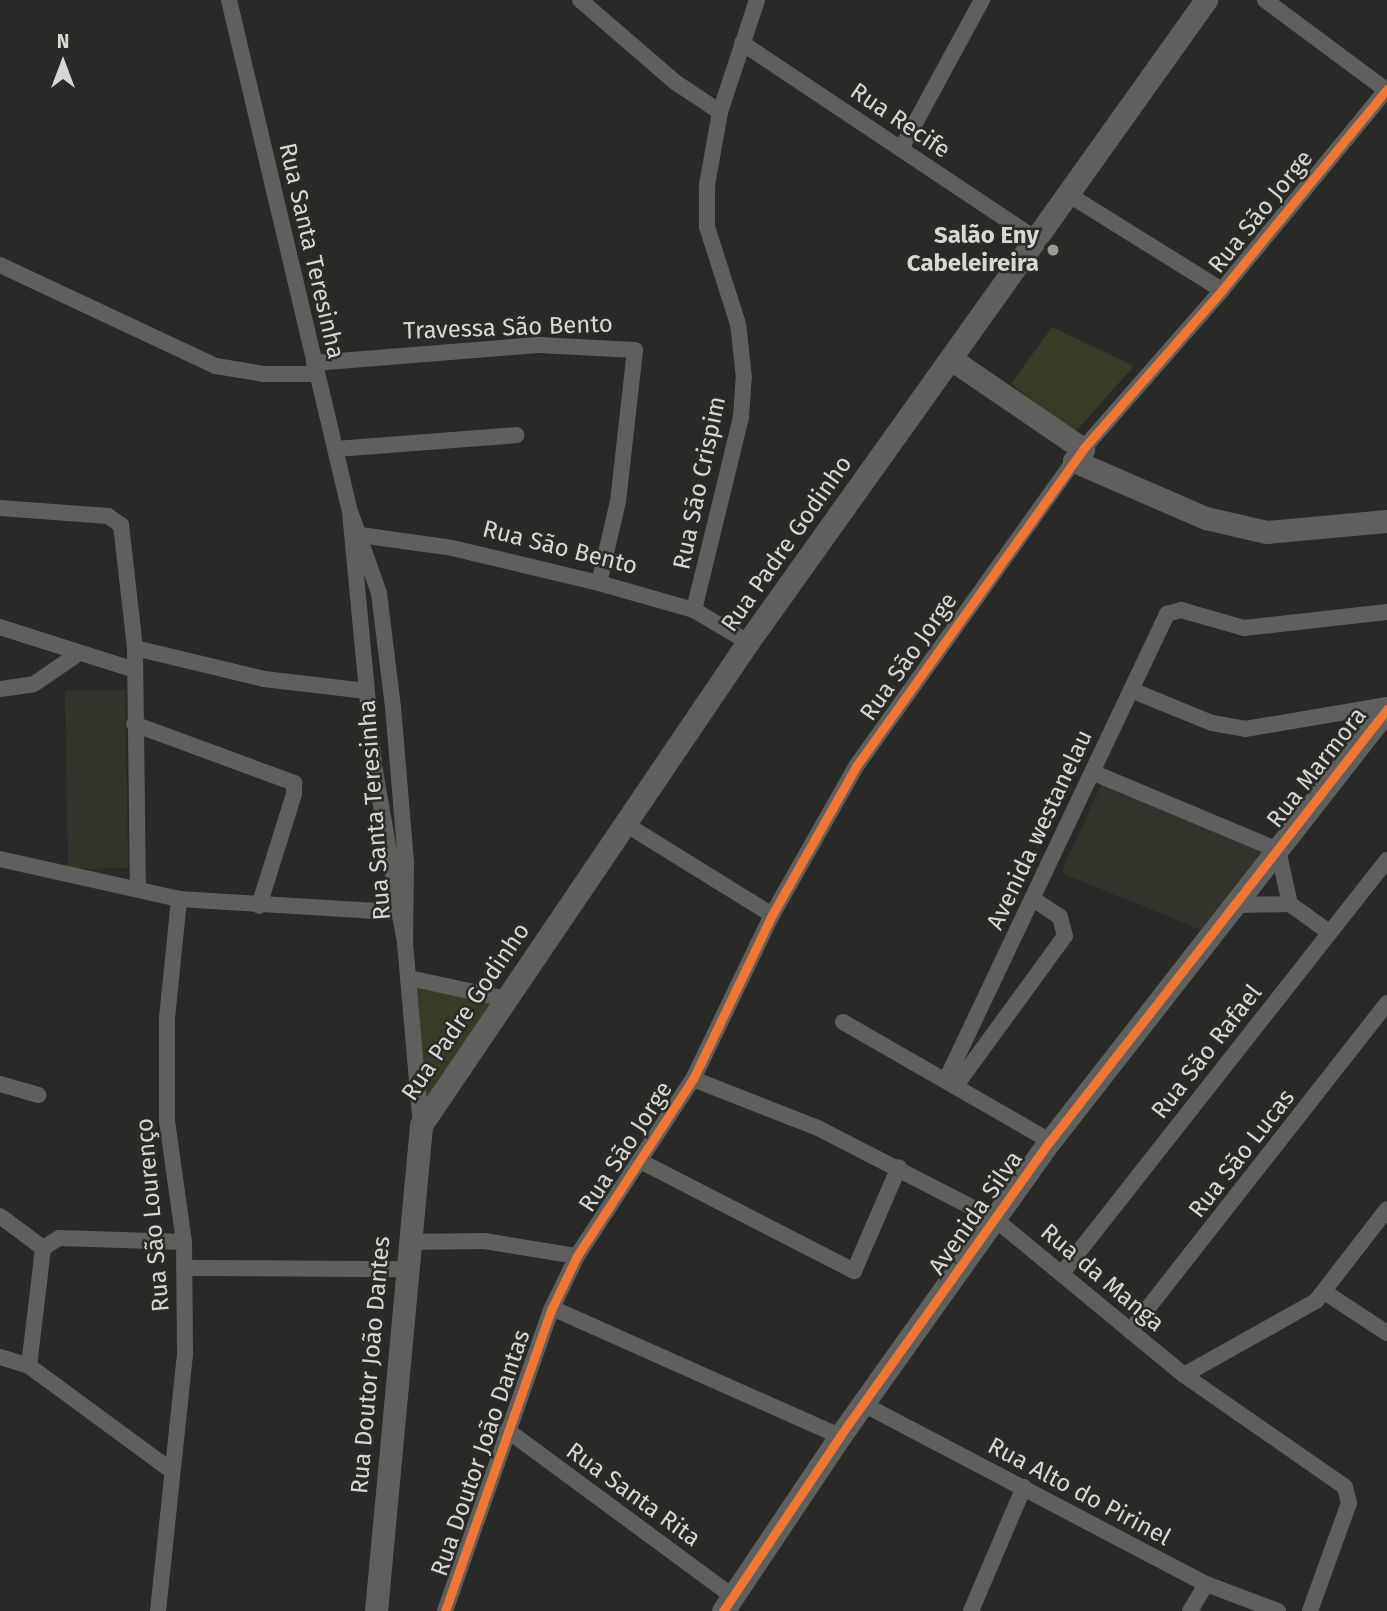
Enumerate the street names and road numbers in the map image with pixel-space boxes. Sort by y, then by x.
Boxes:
street label: Rua Recife [845,77,955,165]
street label: Rua Santa Teresinha [272,140,350,362]
street label: Rua São Jorge [1203,145,1319,279]
street label: Travessa São Bento [403,310,613,346]
street label: Rua São Crispim [668,394,732,572]
street label: Rua Padre Godinho [715,450,859,638]
street label: Rua São Bento [480,515,640,581]
street label: Rua São Jorge [854,587,964,727]
street label: Rua Santa Teresinha [353,699,397,921]
street label: Rua Marmora [1261,702,1373,834]
street label: Avenida westanelau [981,725,1099,935]
street label: Rua Padre Godinho [396,918,536,1106]
street label: Rua São Rafael [1146,979,1268,1125]
street label: Rua São Jorge [573,1076,679,1218]
street label: Rua São Lucas [1183,1084,1301,1224]
street label: Rua São Lourenço [130,1117,176,1313]
street label: Avenida Silva [923,1146,1029,1280]
street label: Rua da Manga [1034,1218,1170,1338]
street label: Rua Doutor João Dantes [345,1235,397,1495]
street label: Rua Doutor João Dantas [425,1326,537,1580]
street label: Rua Alto do Pirinel [983,1432,1175,1552]
street label: Rua Santa Rita [560,1437,706,1553]

